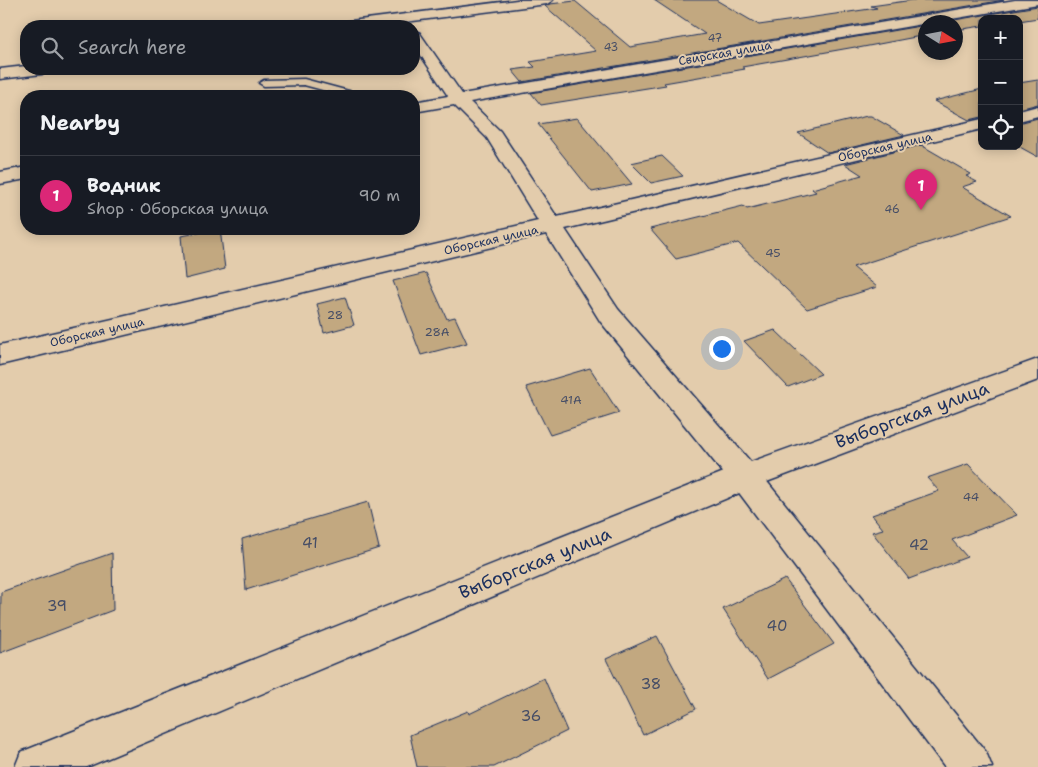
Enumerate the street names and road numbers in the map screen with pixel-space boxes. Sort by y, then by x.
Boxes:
street label: Свирская улица [677,37,773,69]
street label: Оборская улица [836,128,934,166]
street label: Оборская улица [442,221,540,259]
street label: Оборская улица [48,313,146,351]
street label: Выборгская улица [832,376,992,454]
street label: Выборгская улица [455,521,615,605]

